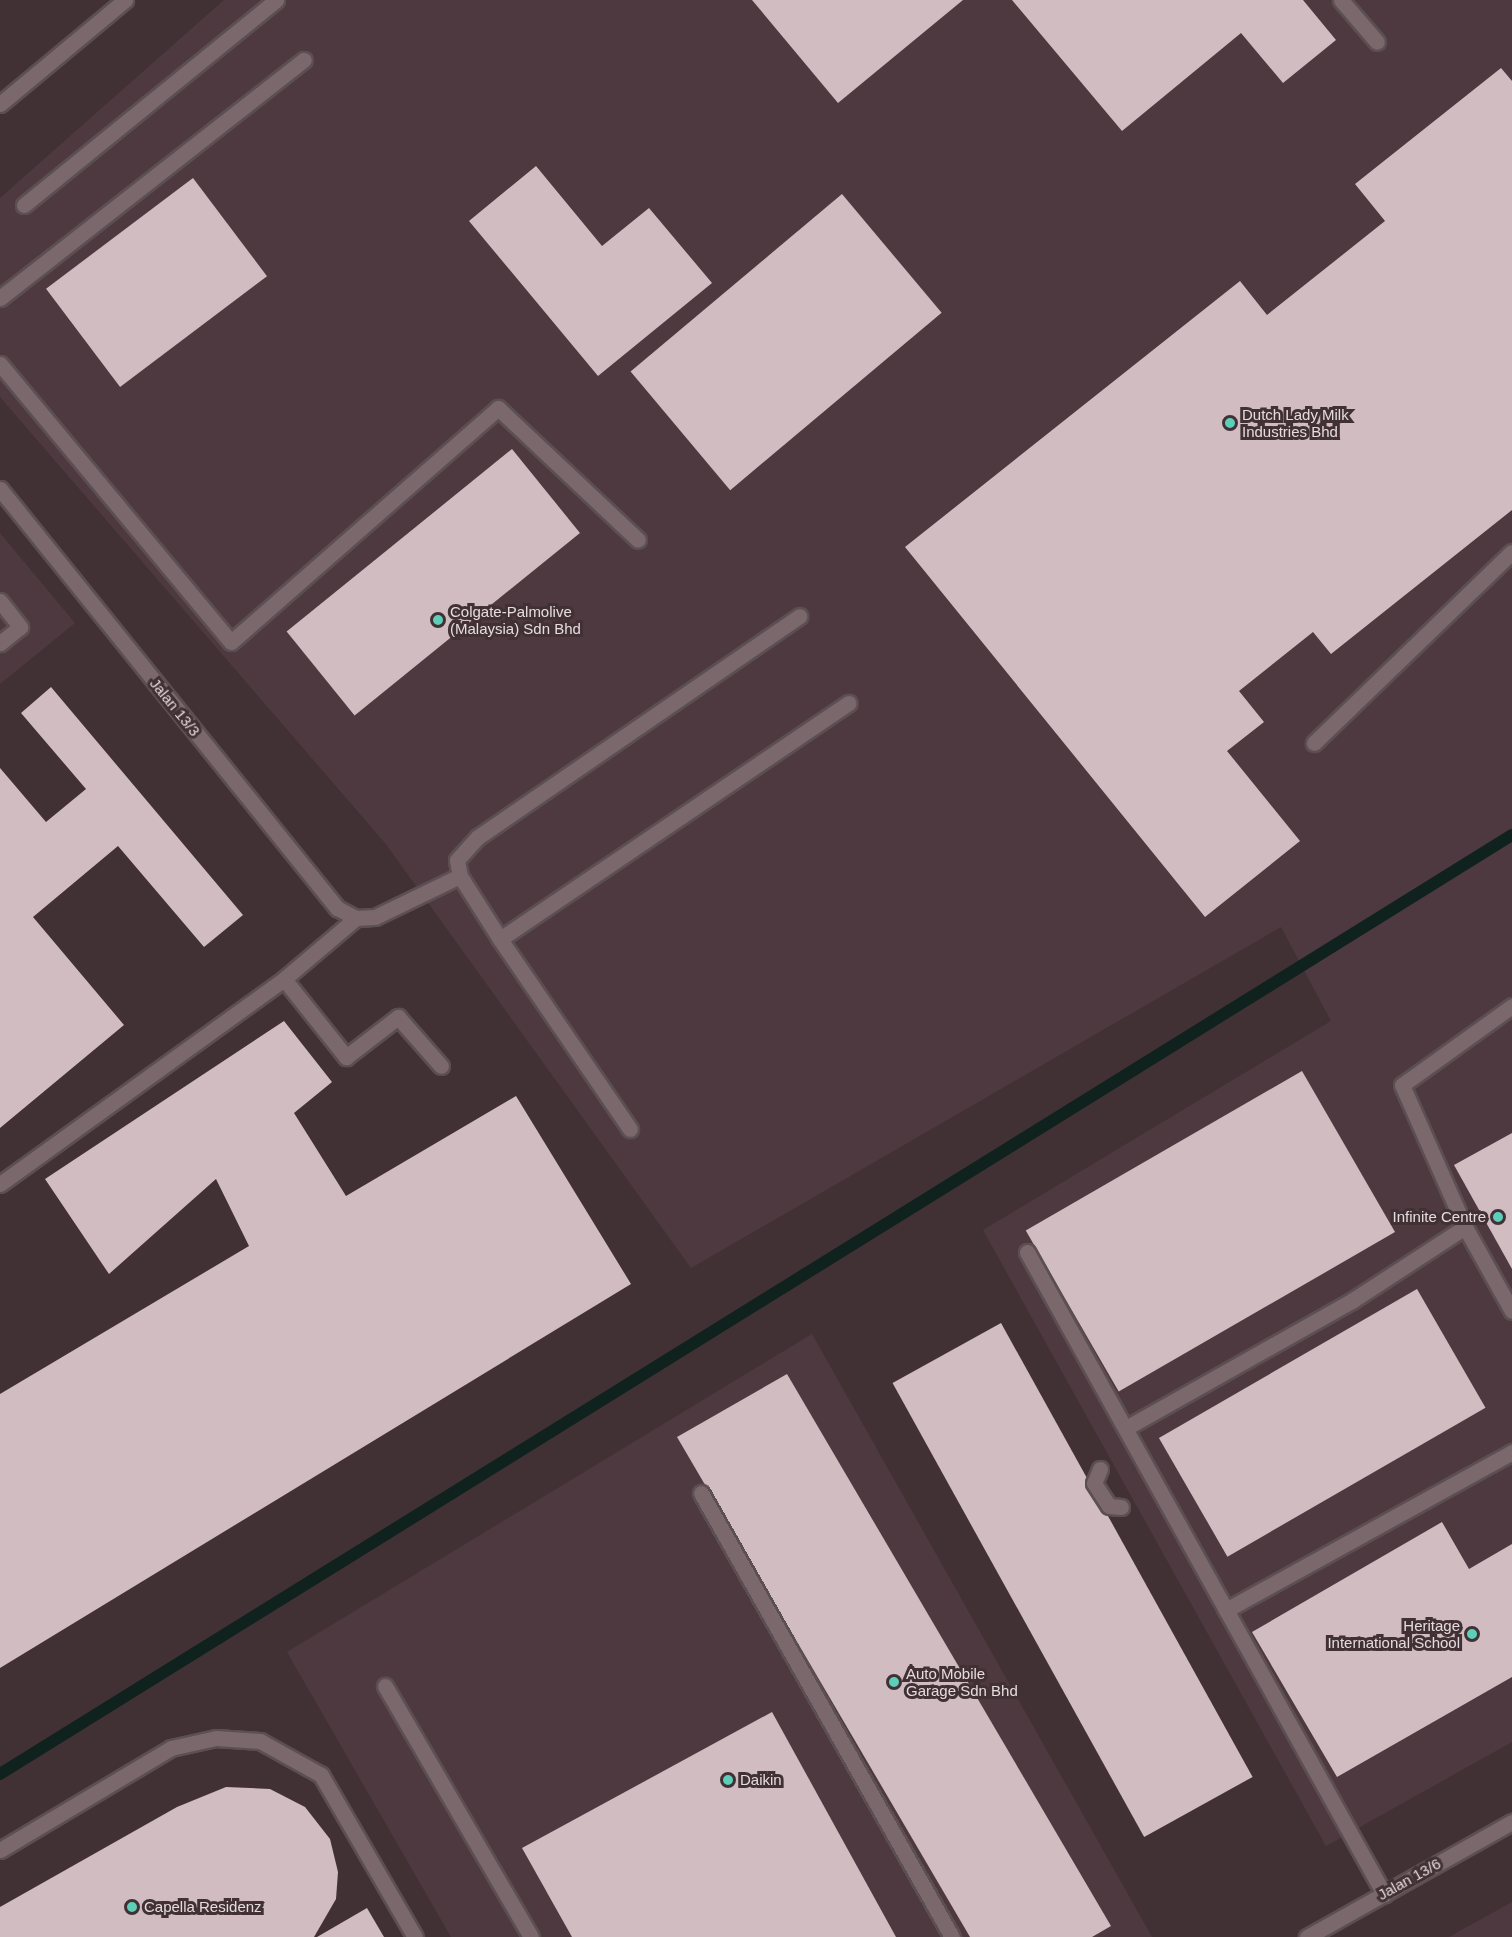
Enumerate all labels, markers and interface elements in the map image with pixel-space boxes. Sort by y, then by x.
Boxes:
place label: Dutch Lady Milk Industries Bhd [1242,405,1349,440]
marker: Dutch Lady Milk Industries Bhd [1223,416,1237,430]
place label: Colgate-Palmolive (Malaysia) Sdn Bhd [450,602,581,637]
marker: Colgate-Palmolive (Malaysia) Sdn Bhd [431,613,445,627]
street label: Jalan 13/3 [146,674,204,740]
place label: Infinite Centre [1393,1208,1486,1226]
marker: Infinite Centre [1491,1210,1505,1224]
place label: Heritage International School [1327,1616,1460,1651]
marker: Heritage International School [1465,1627,1479,1641]
place label: Auto Mobile Garage Sdn Bhd [906,1664,1018,1699]
marker: Auto Mobile Garage Sdn Bhd [887,1675,901,1689]
place label: Daikin [740,1771,782,1789]
marker: Daikin [721,1773,735,1787]
street label: Jalan 13/6 [1374,1854,1444,1904]
place label: Capella Residenz [144,1898,262,1916]
marker: Capella Residenz [125,1900,139,1914]

